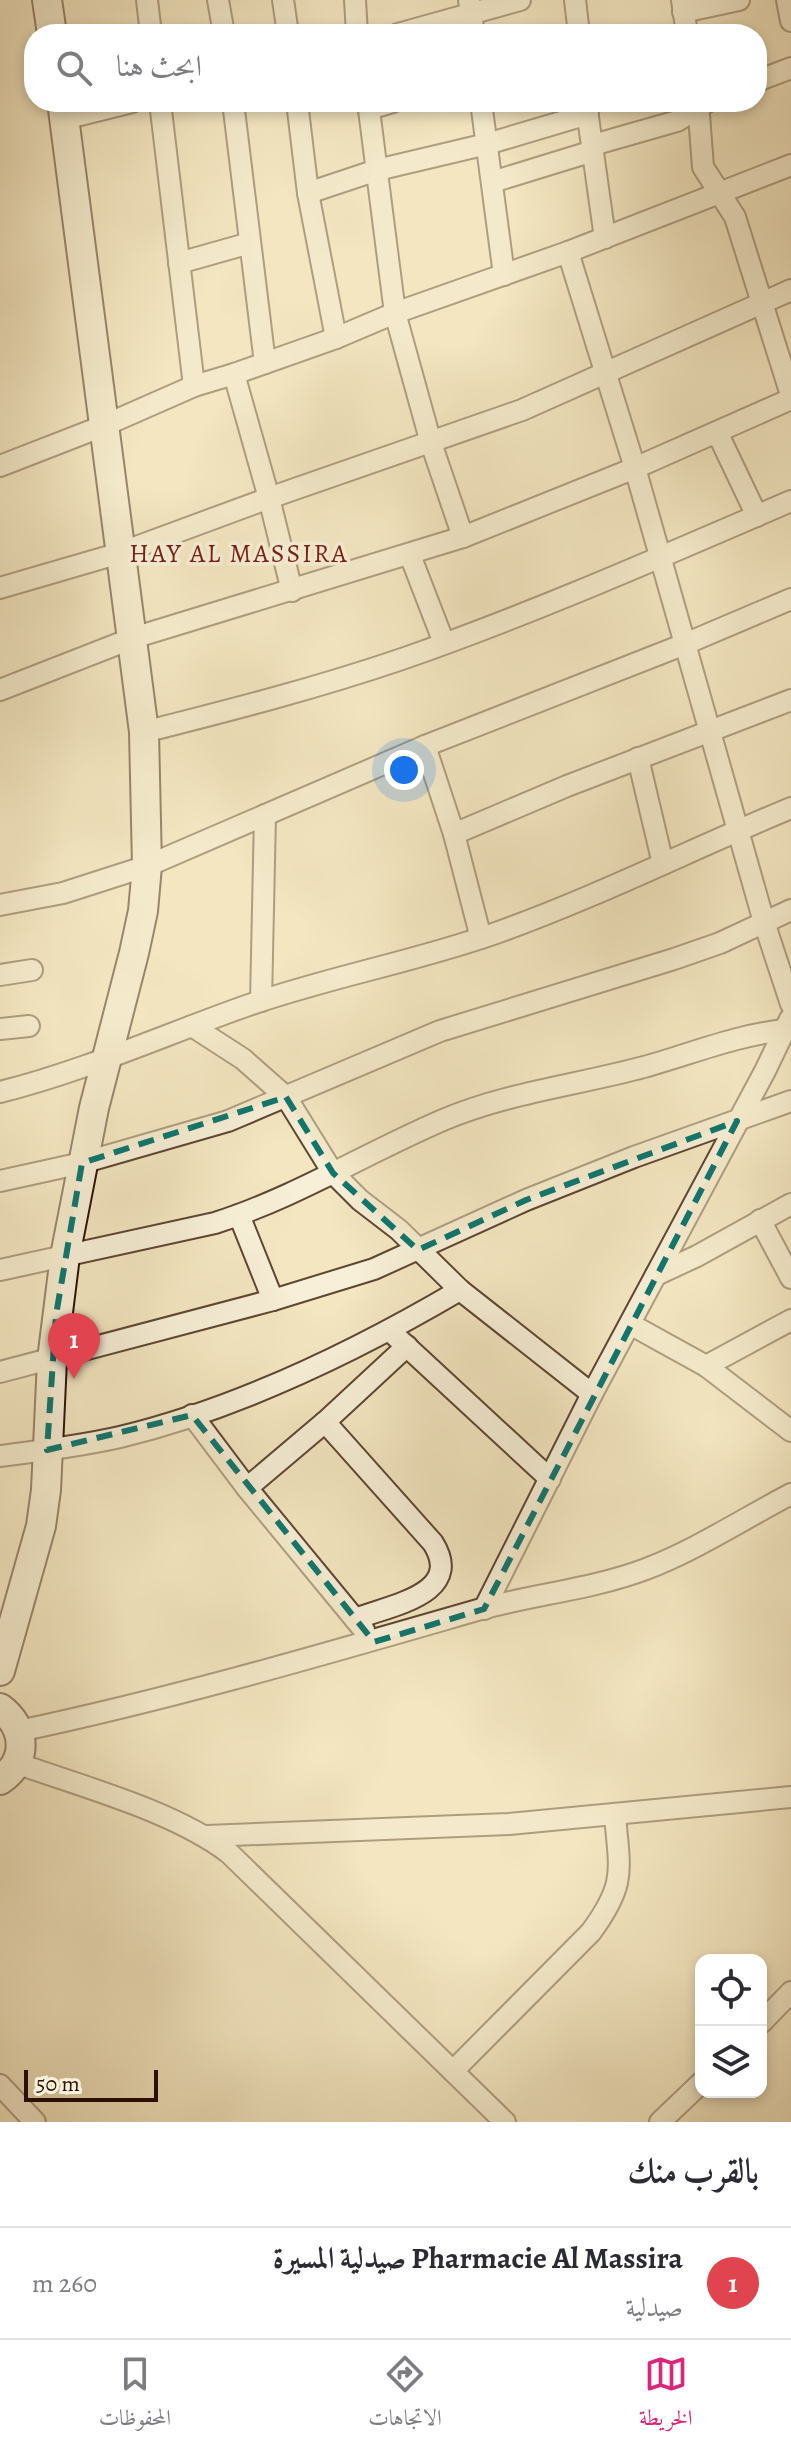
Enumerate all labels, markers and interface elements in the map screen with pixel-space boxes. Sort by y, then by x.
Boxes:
search box [24,24,767,112]
icon: search [52,46,96,90]
text: ابحث هنا [116,46,202,86]
district label: HAY AL MASSIRA [129,536,349,571]
your location [384,750,424,790]
pin: 1 [48,1313,100,1379]
map controls [695,1954,767,2098]
button: locate [695,1954,767,2026]
button: layers [695,2026,767,2098]
scale bar [24,2066,158,2102]
text: 50 m [36,2069,80,2099]
text: بالقرب منك [627,2147,759,2194]
text: Pharmacie Al Massira صيدلية المسيرة [273,2238,683,2278]
text: 260 m [32,2266,97,2301]
text: 1 [728,2266,738,2301]
text: صيدلية [626,2290,683,2325]
tab: المحفوظات [99,2352,171,2439]
tab: الاتجاهات [368,2352,442,2439]
tab: الخريطة [639,2352,692,2439]

